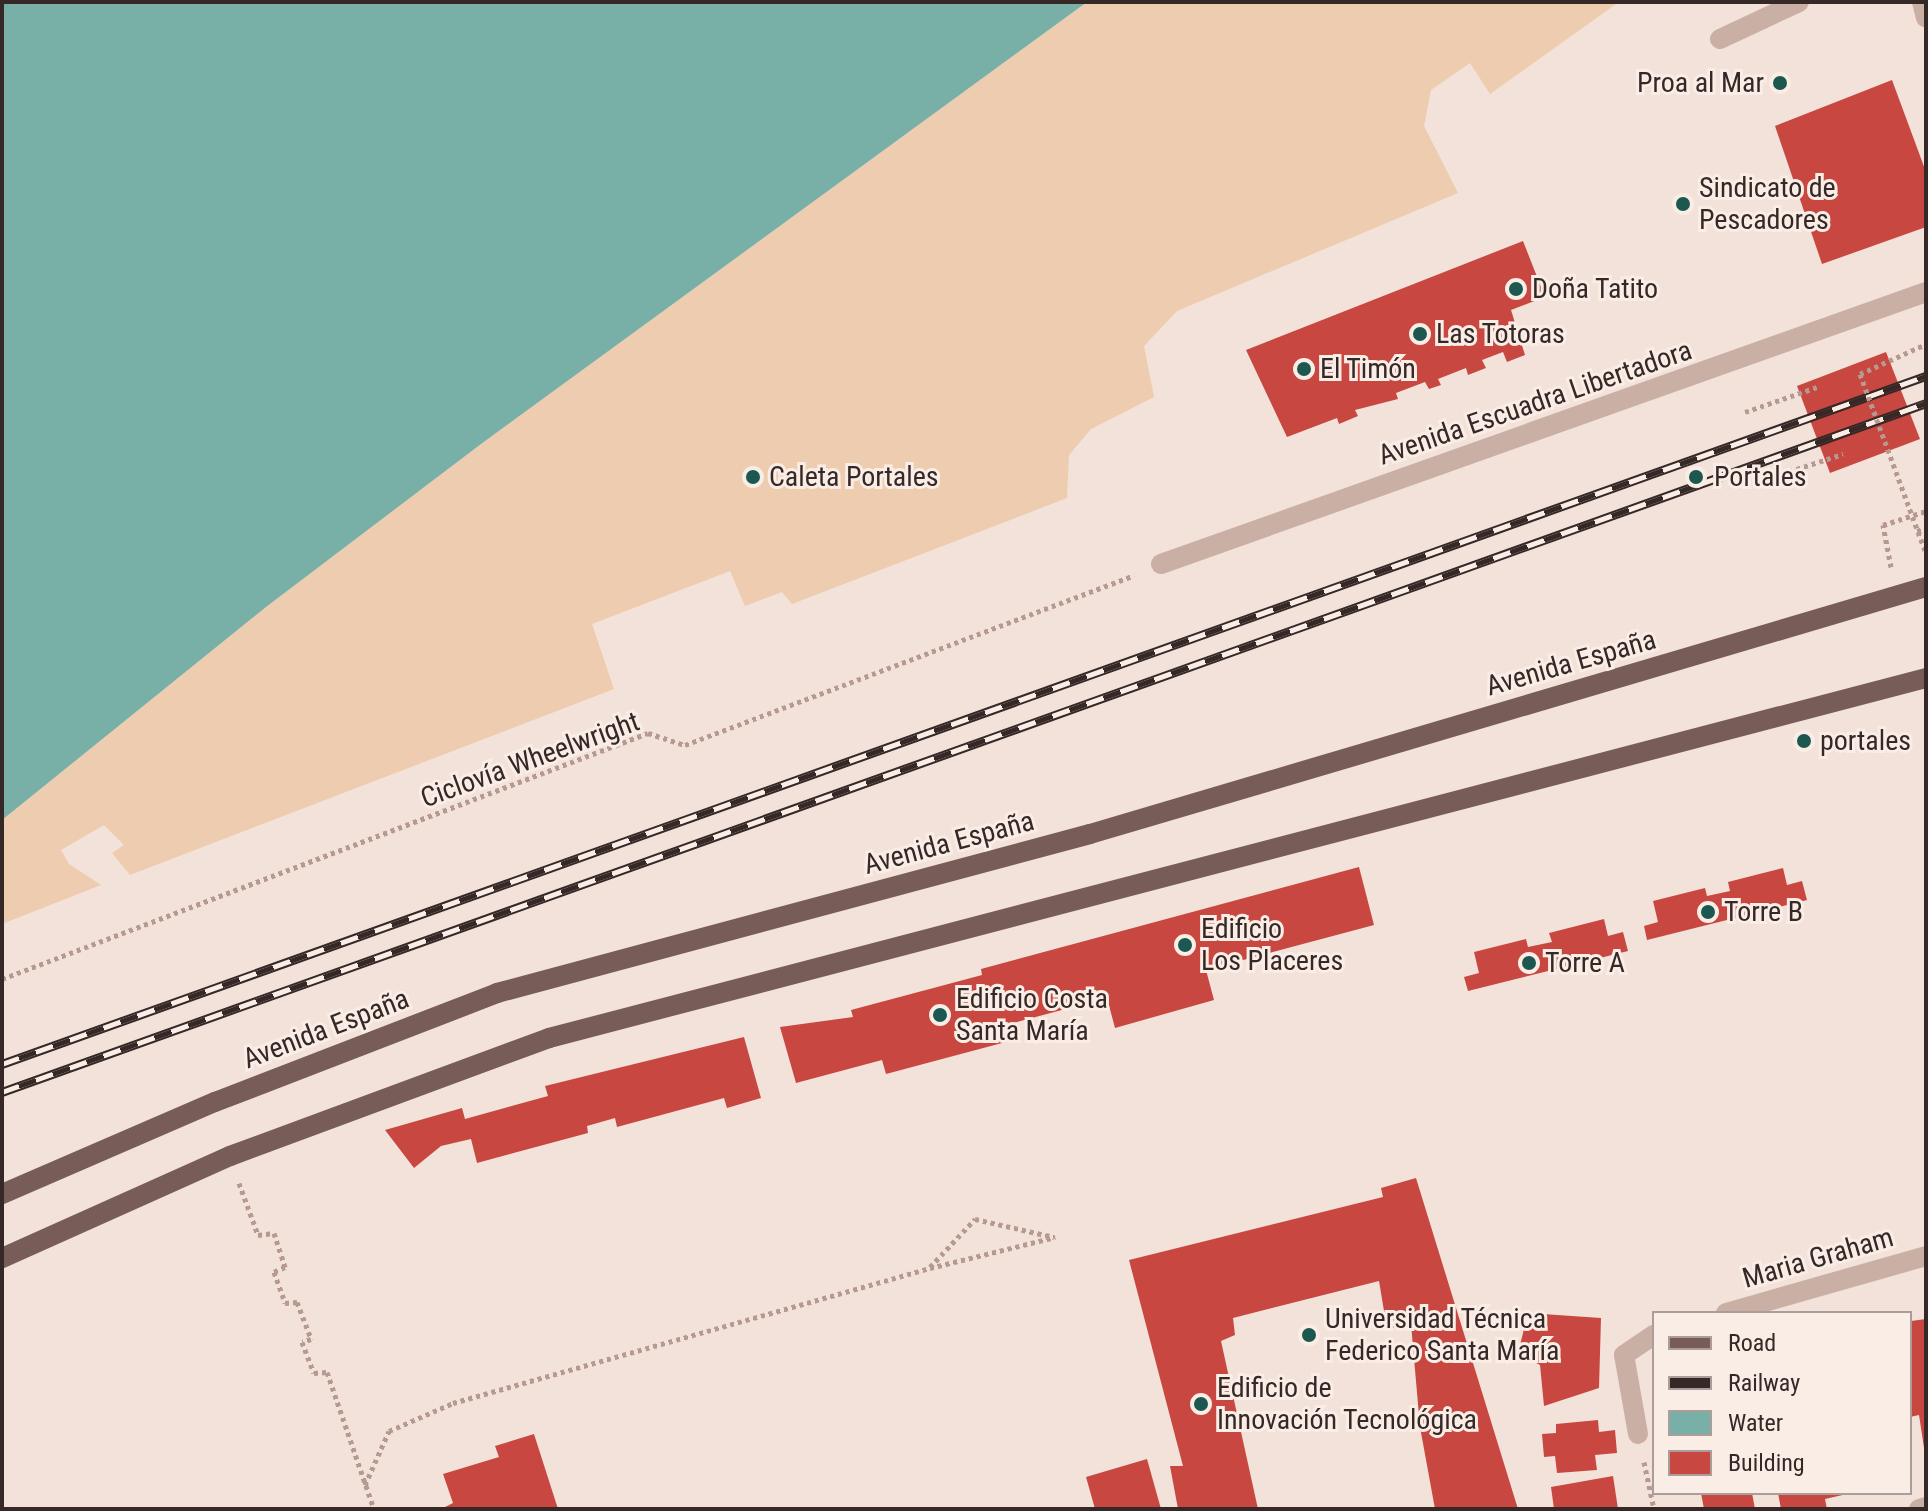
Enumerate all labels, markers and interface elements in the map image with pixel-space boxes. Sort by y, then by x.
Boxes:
place label: Proa al Mar [1637,66,1764,100]
marker: Proa al Mar [1771,74,1789,92]
place label: Sindicato de Pescadores [1699,171,1836,237]
marker: Sindicato de Pescadores [1674,195,1692,213]
place label: Doña Tatito [1532,272,1659,306]
marker: Doña Tatito [1507,280,1525,298]
place label: Las Totoras [1436,317,1565,351]
marker: Las Totoras [1411,325,1429,343]
street label: Avenida Escuadra Libertadora [1374,334,1696,472]
place label: El Timón [1320,352,1416,386]
marker: El Timón [1295,360,1313,378]
place label: Caleta Portales [769,460,939,494]
place label: Portales [1714,460,1807,494]
marker: Portales [1685,466,1707,488]
marker: Caleta Portales [744,468,762,486]
street label: Avenida España [1482,623,1660,703]
street label: Ciclovía Wheelwright [416,705,644,815]
place label: portales [1820,724,1911,758]
marker: portales [1795,732,1813,750]
street label: Avenida España [860,804,1038,882]
place label: Torre B [1724,895,1803,929]
marker: Torre B [1699,903,1717,921]
place label: Edificio Los Placeres [1201,912,1343,978]
marker: Edificio Los Placeres [1176,936,1194,954]
place label: Torre A [1545,946,1625,980]
marker: Torre A [1520,954,1538,972]
street label: Avenida España [238,982,414,1076]
place label: Edificio Costa Santa María [956,982,1108,1048]
marker: Edificio Costa Santa María [931,1006,949,1024]
street label: Maria Graham [1739,1220,1897,1296]
place label: Universidad Técnica Federico Santa María [1325,1302,1559,1368]
legend [1652,1311,1912,1495]
marker: Universidad Técnica Federico Santa María [1300,1326,1318,1344]
text: Road [1728,1329,1776,1357]
text: Railway [1728,1369,1800,1397]
place label: Edificio de Innovación Tecnológica [1217,1371,1478,1437]
marker: Edificio de Innovación Tecnológica [1192,1395,1210,1413]
text: Water [1728,1409,1783,1437]
text: Building [1728,1449,1805,1477]

